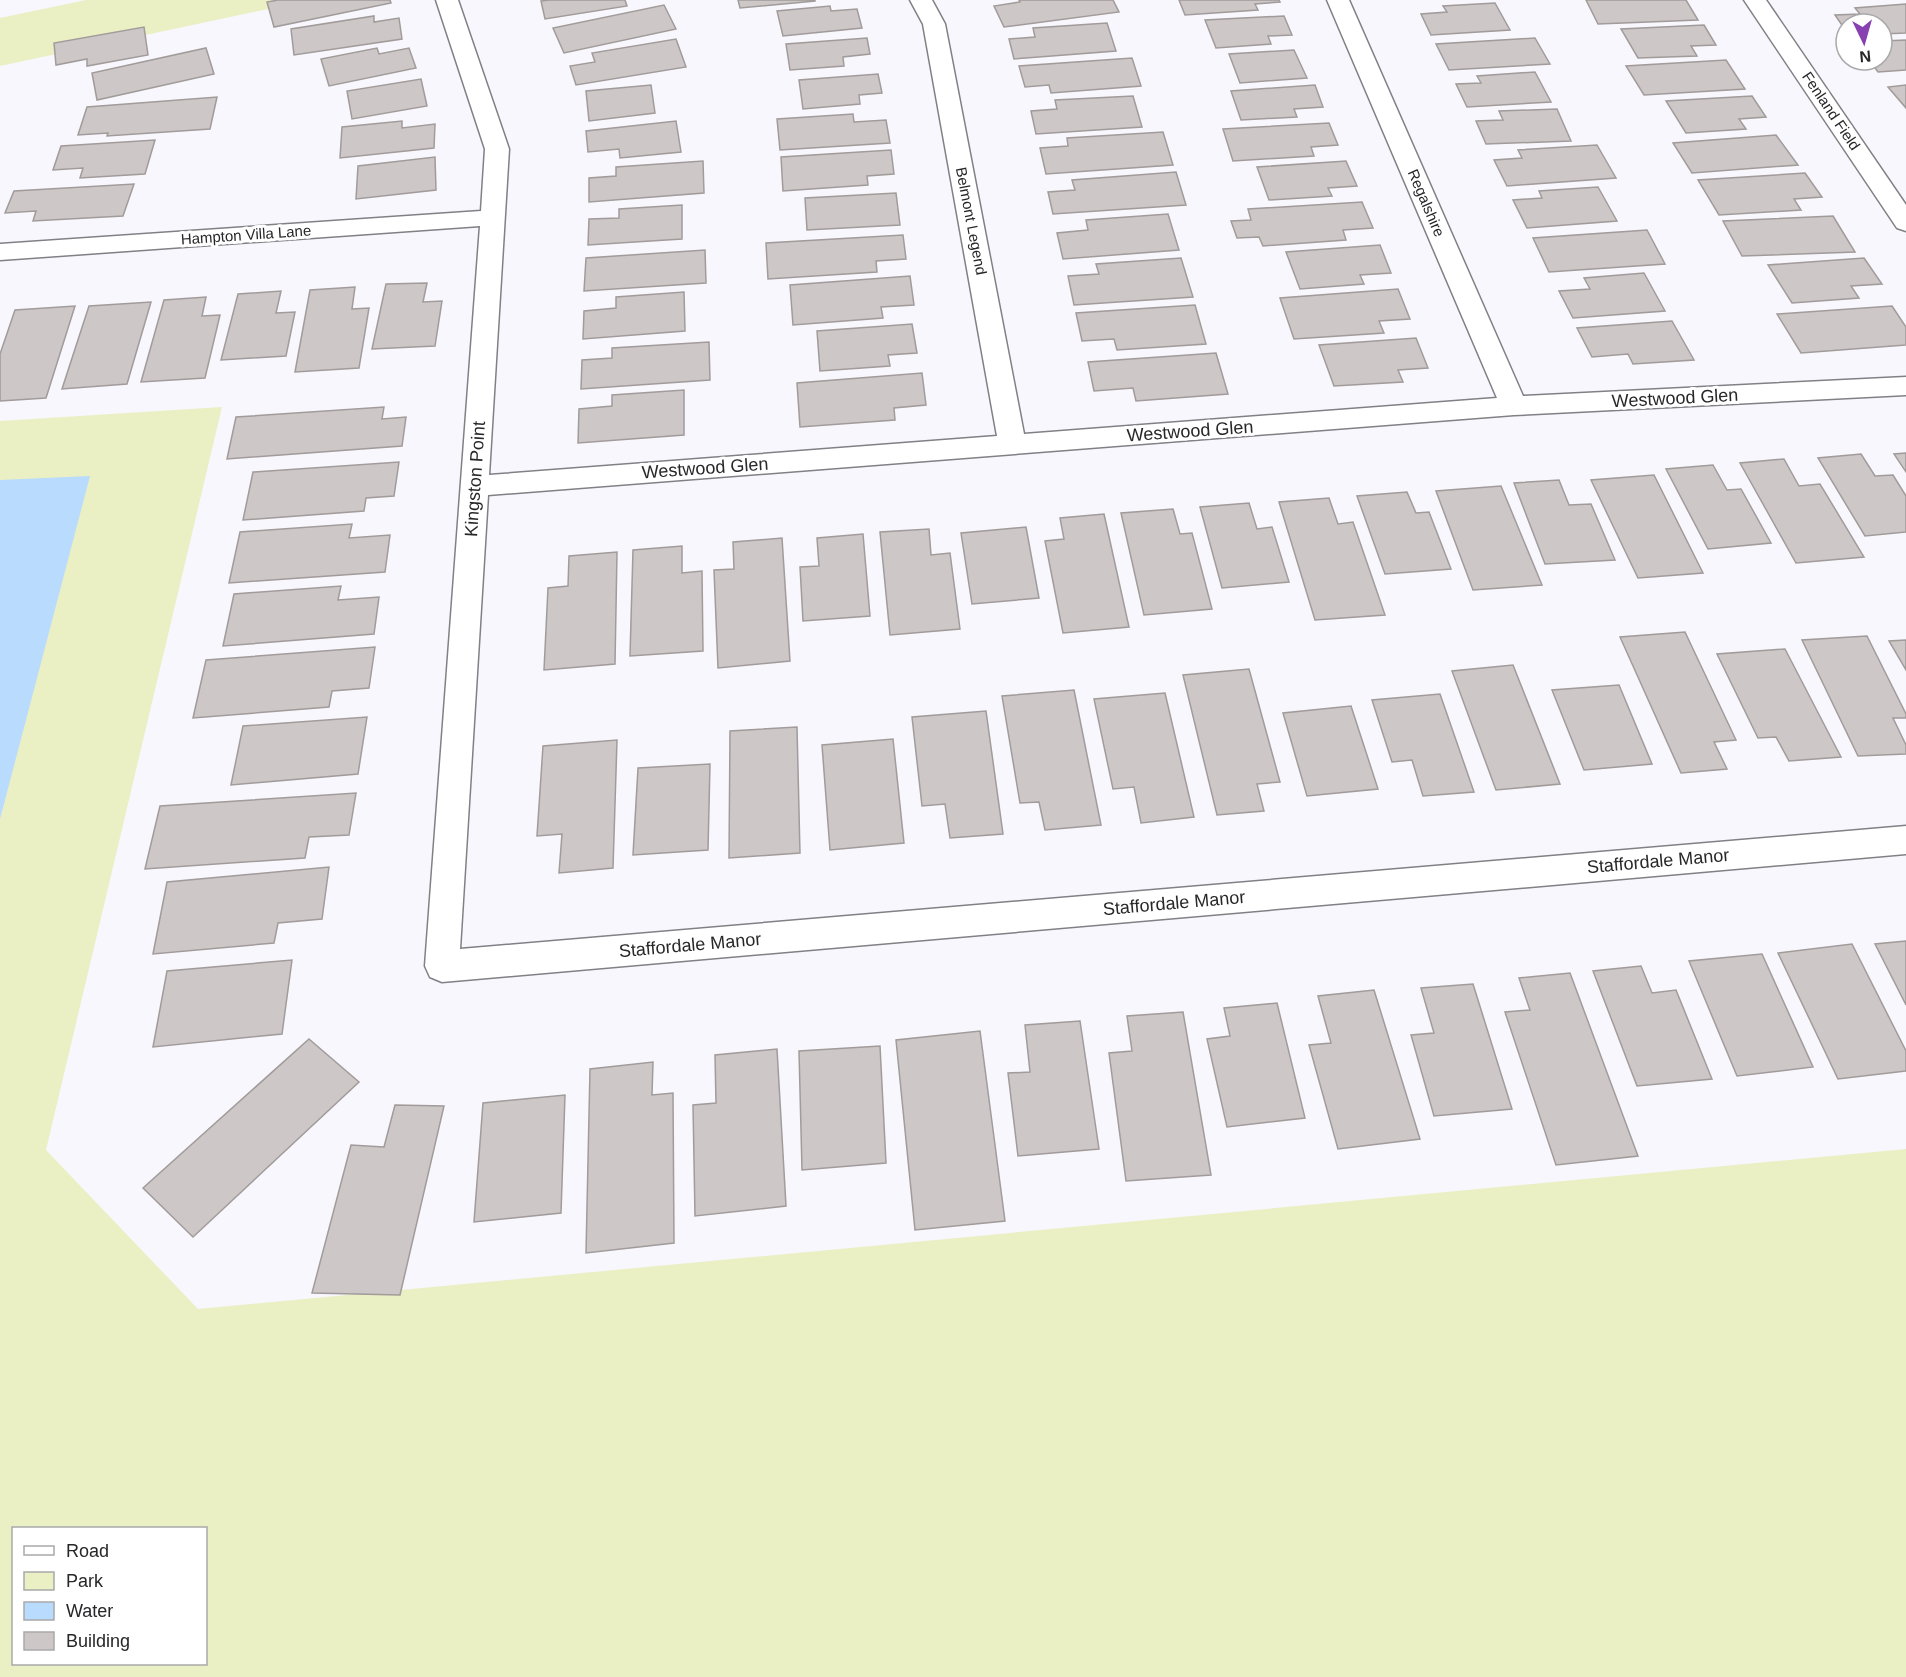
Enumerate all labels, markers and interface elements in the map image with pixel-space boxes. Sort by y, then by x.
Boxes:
north arrow [1834,12,1894,72]
text: N [1859,47,1872,65]
street label: Fenland Field [1799,68,1864,153]
street label: Belmont Legend [953,166,990,276]
street label: Regalshire [1405,166,1448,239]
street label: Hampton Villa Lane [180,221,312,248]
street label: Westwood Glen [1611,385,1739,411]
street label: Westwood Glen [1126,417,1254,445]
street label: Kingston Point [461,420,489,538]
street label: Westwood Glen [641,454,769,482]
street label: Staffordale Manor [1586,845,1730,877]
street label: Staffordale Manor [1102,887,1246,919]
street label: Staffordale Manor [618,929,762,961]
legend [12,1527,207,1665]
text: Road [66,1541,109,1561]
text: Park [66,1571,104,1591]
text: Water [66,1601,113,1621]
text: Building [66,1631,130,1651]

